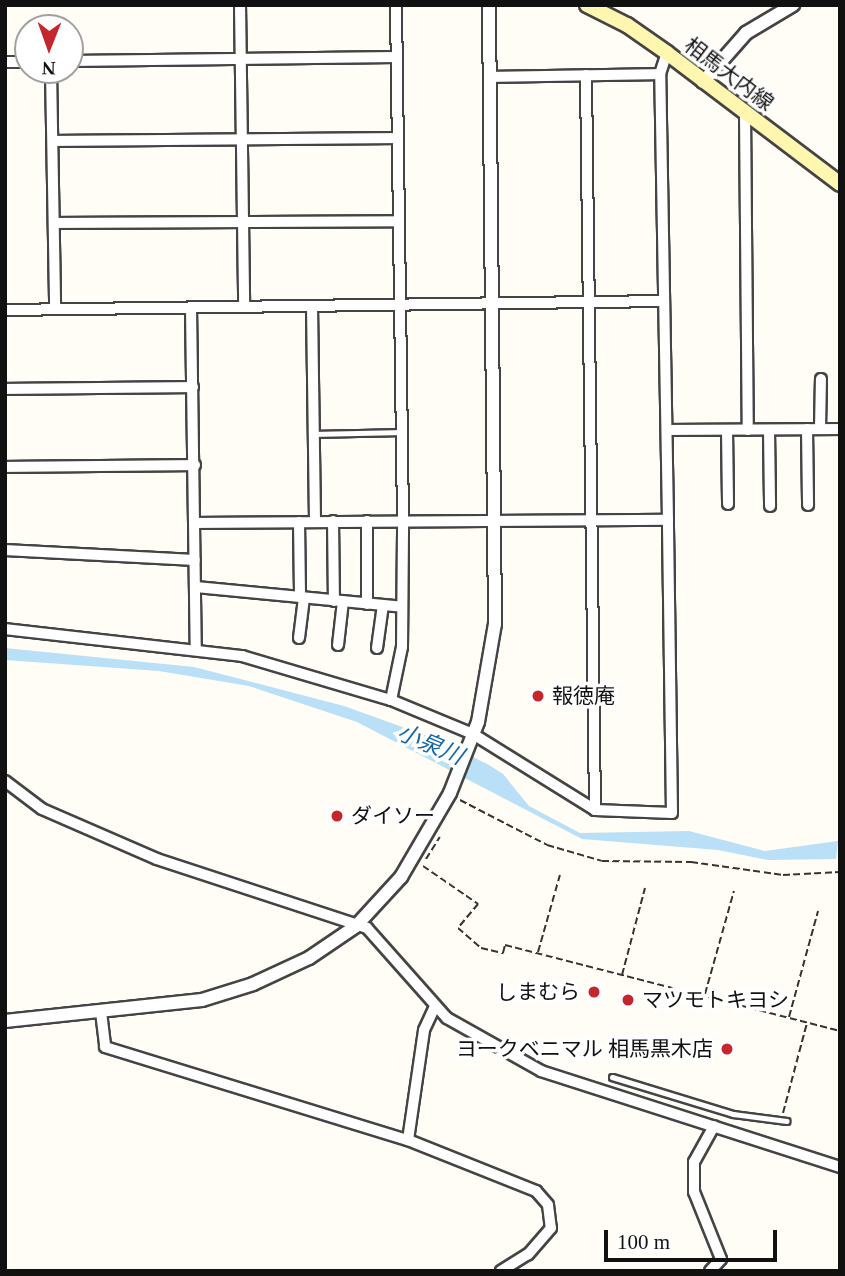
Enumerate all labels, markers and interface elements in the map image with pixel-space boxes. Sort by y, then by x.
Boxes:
north arrow [14,14,84,84]
street label: 相馬大内線 [679,32,779,116]
text: N [42,58,56,79]
place label: 報徳庵 [552,683,615,709]
marker: 報徳庵 [530,688,546,704]
water label: 小泉川 [393,719,467,771]
place label: ダイソー [351,803,435,829]
marker: ダイソー [329,808,345,824]
place label: しまむら [496,979,580,1005]
marker: しまむら [586,984,602,1000]
place label: マツモトキヨシ [642,987,789,1013]
marker: マツモトキヨシ [620,992,636,1008]
place label: ヨークベニマル 相馬黒木店 [456,1036,713,1062]
marker: ヨークベニマル 相馬黒木店 [719,1041,735,1057]
scale bar [607,1216,780,1260]
text: 100 m [617,1230,670,1254]

